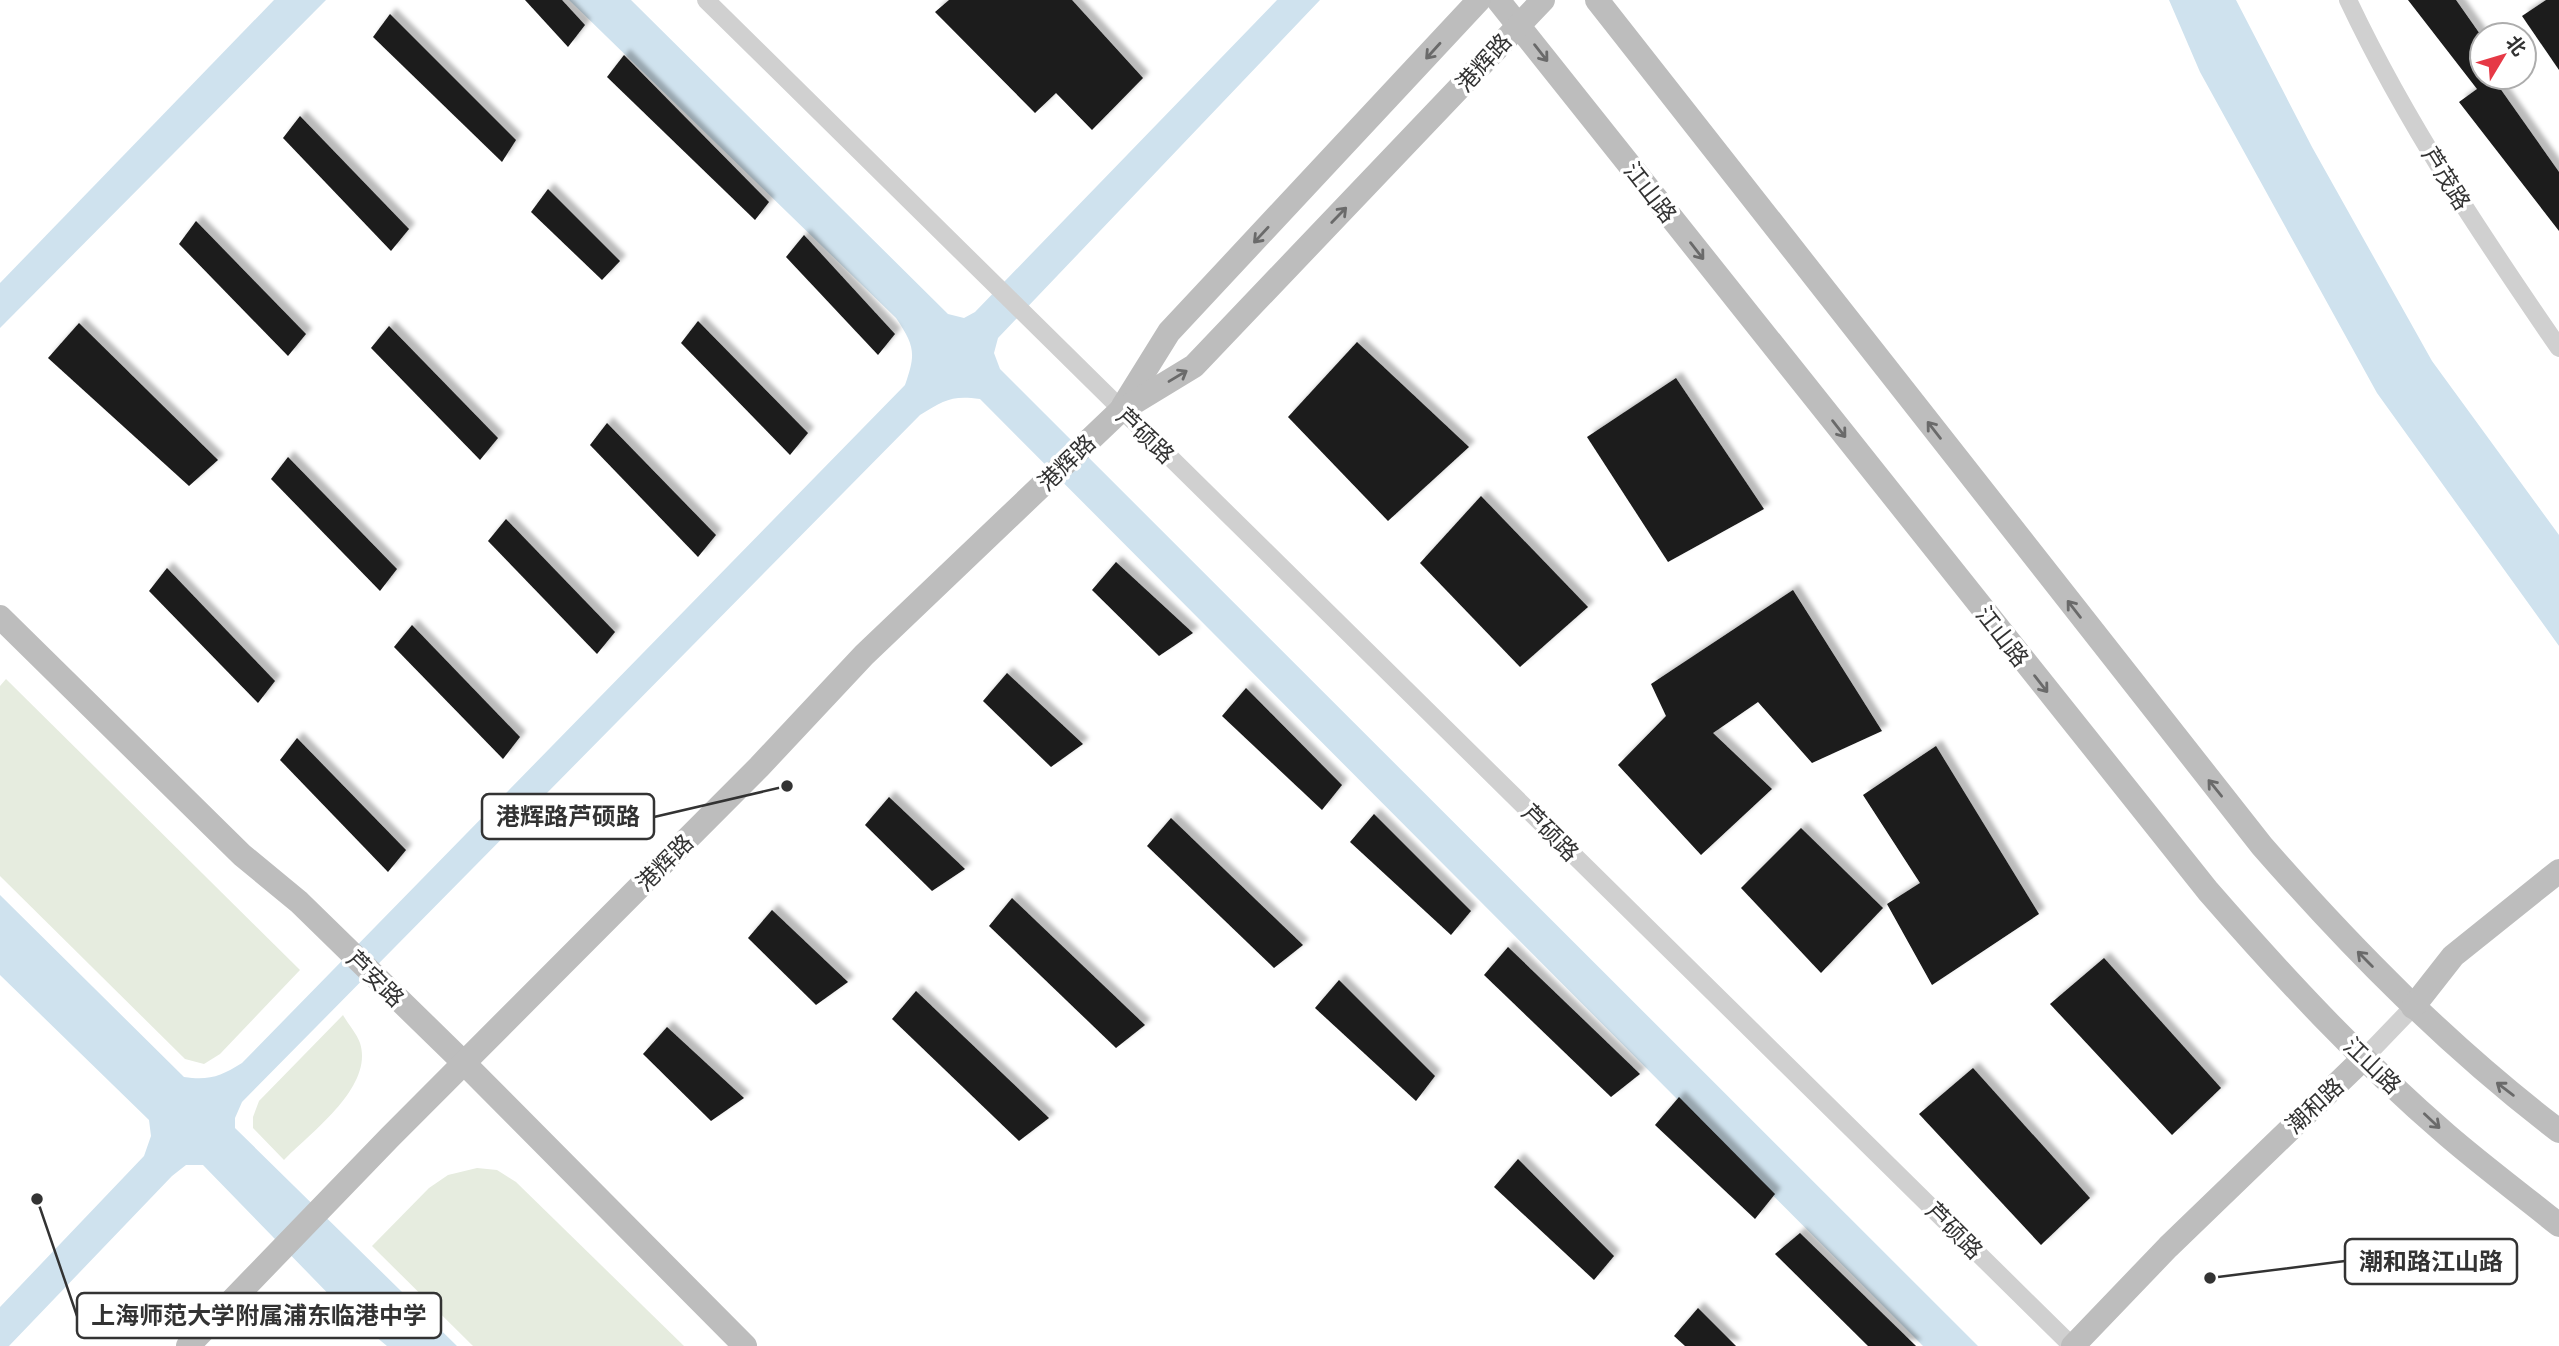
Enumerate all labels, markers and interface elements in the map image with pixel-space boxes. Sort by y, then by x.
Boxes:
north arrow [2468,21,2538,91]
street label: 港辉路 [1449,26,1517,98]
text: 北 [2501,31,2532,60]
one-way arrow [1426,41,1442,59]
one-way arrow [1533,44,1549,62]
street label: 芦茂路 [2416,141,2478,215]
street label: 江山路 [1618,156,1684,228]
one-way arrow [1331,207,1348,224]
one-way arrow [1253,226,1270,243]
one-way arrow [1690,241,1705,260]
one-way arrow [1168,368,1188,382]
street label: 芦硕路 [1111,401,1181,469]
one-way arrow [1831,420,1846,438]
one-way arrow [1926,421,1941,440]
street label: 港辉路 [1031,427,1101,497]
street label: 江山路 [1970,600,2036,672]
one-way arrow [2066,601,2081,619]
one-way arrow [2033,675,2049,693]
one-way arrow [2207,779,2222,797]
callout: 港辉路芦硕路 [482,794,654,839]
street label: 芦硕路 [1516,797,1586,867]
text: 港辉路芦硕路 [496,800,640,832]
street label: 港辉路 [629,827,699,897]
street label: 芦安路 [341,943,411,1013]
one-way arrow [2356,950,2373,967]
street label: 江山路 [2338,1030,2408,1100]
street label: 潮和路 [2279,1071,2349,1139]
one-way arrow [2496,1082,2514,1097]
one-way arrow [2423,1113,2441,1129]
street label: 芦硕路 [1920,1195,1990,1265]
callout: 潮和路江山路 [2345,1239,2517,1284]
text: 潮和路江山路 [2359,1245,2503,1277]
callout: 上海师范大学附属浦东临港中学 [77,1293,441,1338]
text: 上海师范大学附属浦东临港中学 [91,1299,427,1331]

